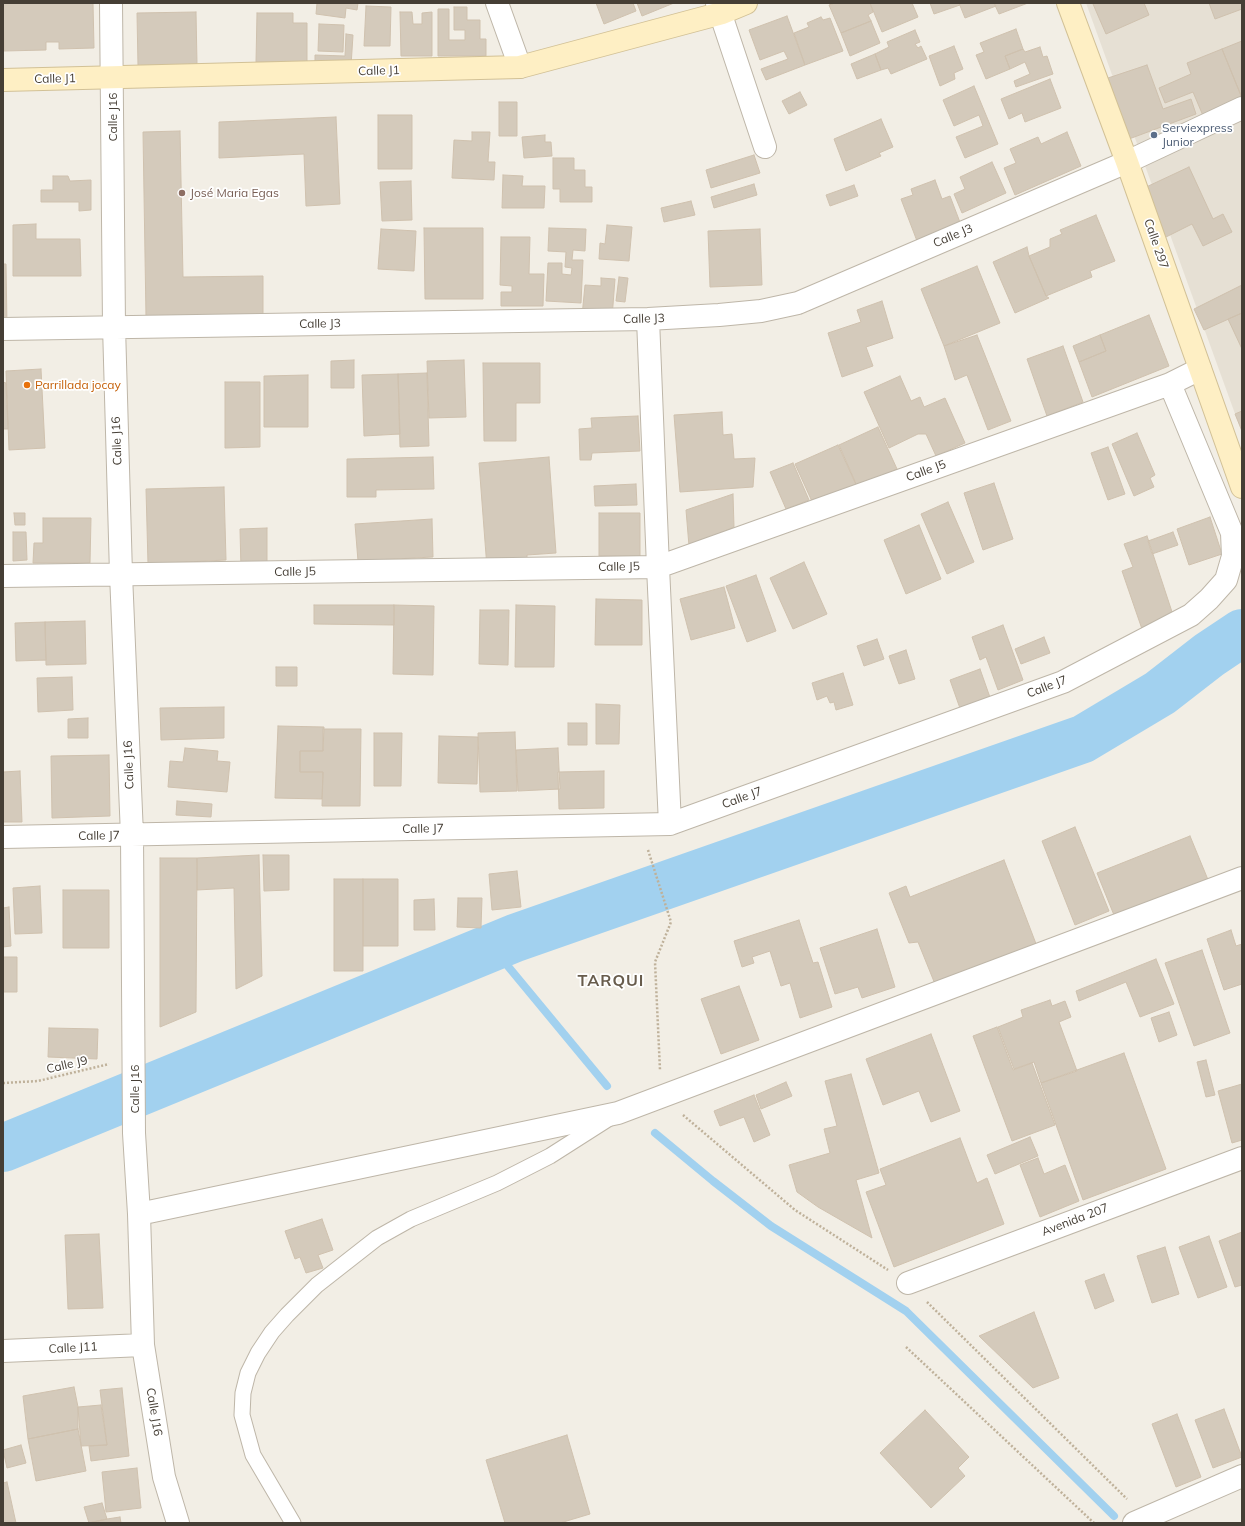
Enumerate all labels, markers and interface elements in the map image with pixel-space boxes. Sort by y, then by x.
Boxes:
street label: Calle J1 [358,63,400,79]
street label: Calle J1 [34,71,76,87]
street label: Calle J16 [106,93,120,141]
place label: Serviexpress Junior [1162,121,1233,149]
marker: Serviexpress Junior [1149,130,1159,140]
place label: José Maria Egas [190,186,279,200]
marker: José Maria Egas [177,188,187,198]
street label: Calle 297 [1141,217,1171,271]
street label: Calle J3 [931,221,975,251]
street label: Calle J3 [623,311,665,327]
street label: Calle J3 [299,316,341,332]
place label: Parrillada jocay [35,378,121,392]
marker: Parrillada jocay [22,380,32,390]
street label: Calle J16 [109,416,125,466]
street label: Calle J5 [904,457,948,485]
street label: Calle J5 [598,559,640,575]
street label: Calle J5 [274,564,316,580]
street label: Calle J7 [1025,673,1069,701]
street label: Calle J16 [121,740,137,790]
street label: Calle J7 [720,784,764,812]
street label: Calle J7 [402,821,444,837]
street label: Calle J7 [78,828,120,844]
district label: TARQUI [578,971,644,991]
street label: Calle J9 [45,1053,89,1077]
street label: Calle J16 [128,1065,142,1113]
street label: Avenida 207 [1040,1201,1110,1239]
street label: Calle J11 [48,1340,98,1356]
street label: Calle J16 [143,1387,165,1437]

